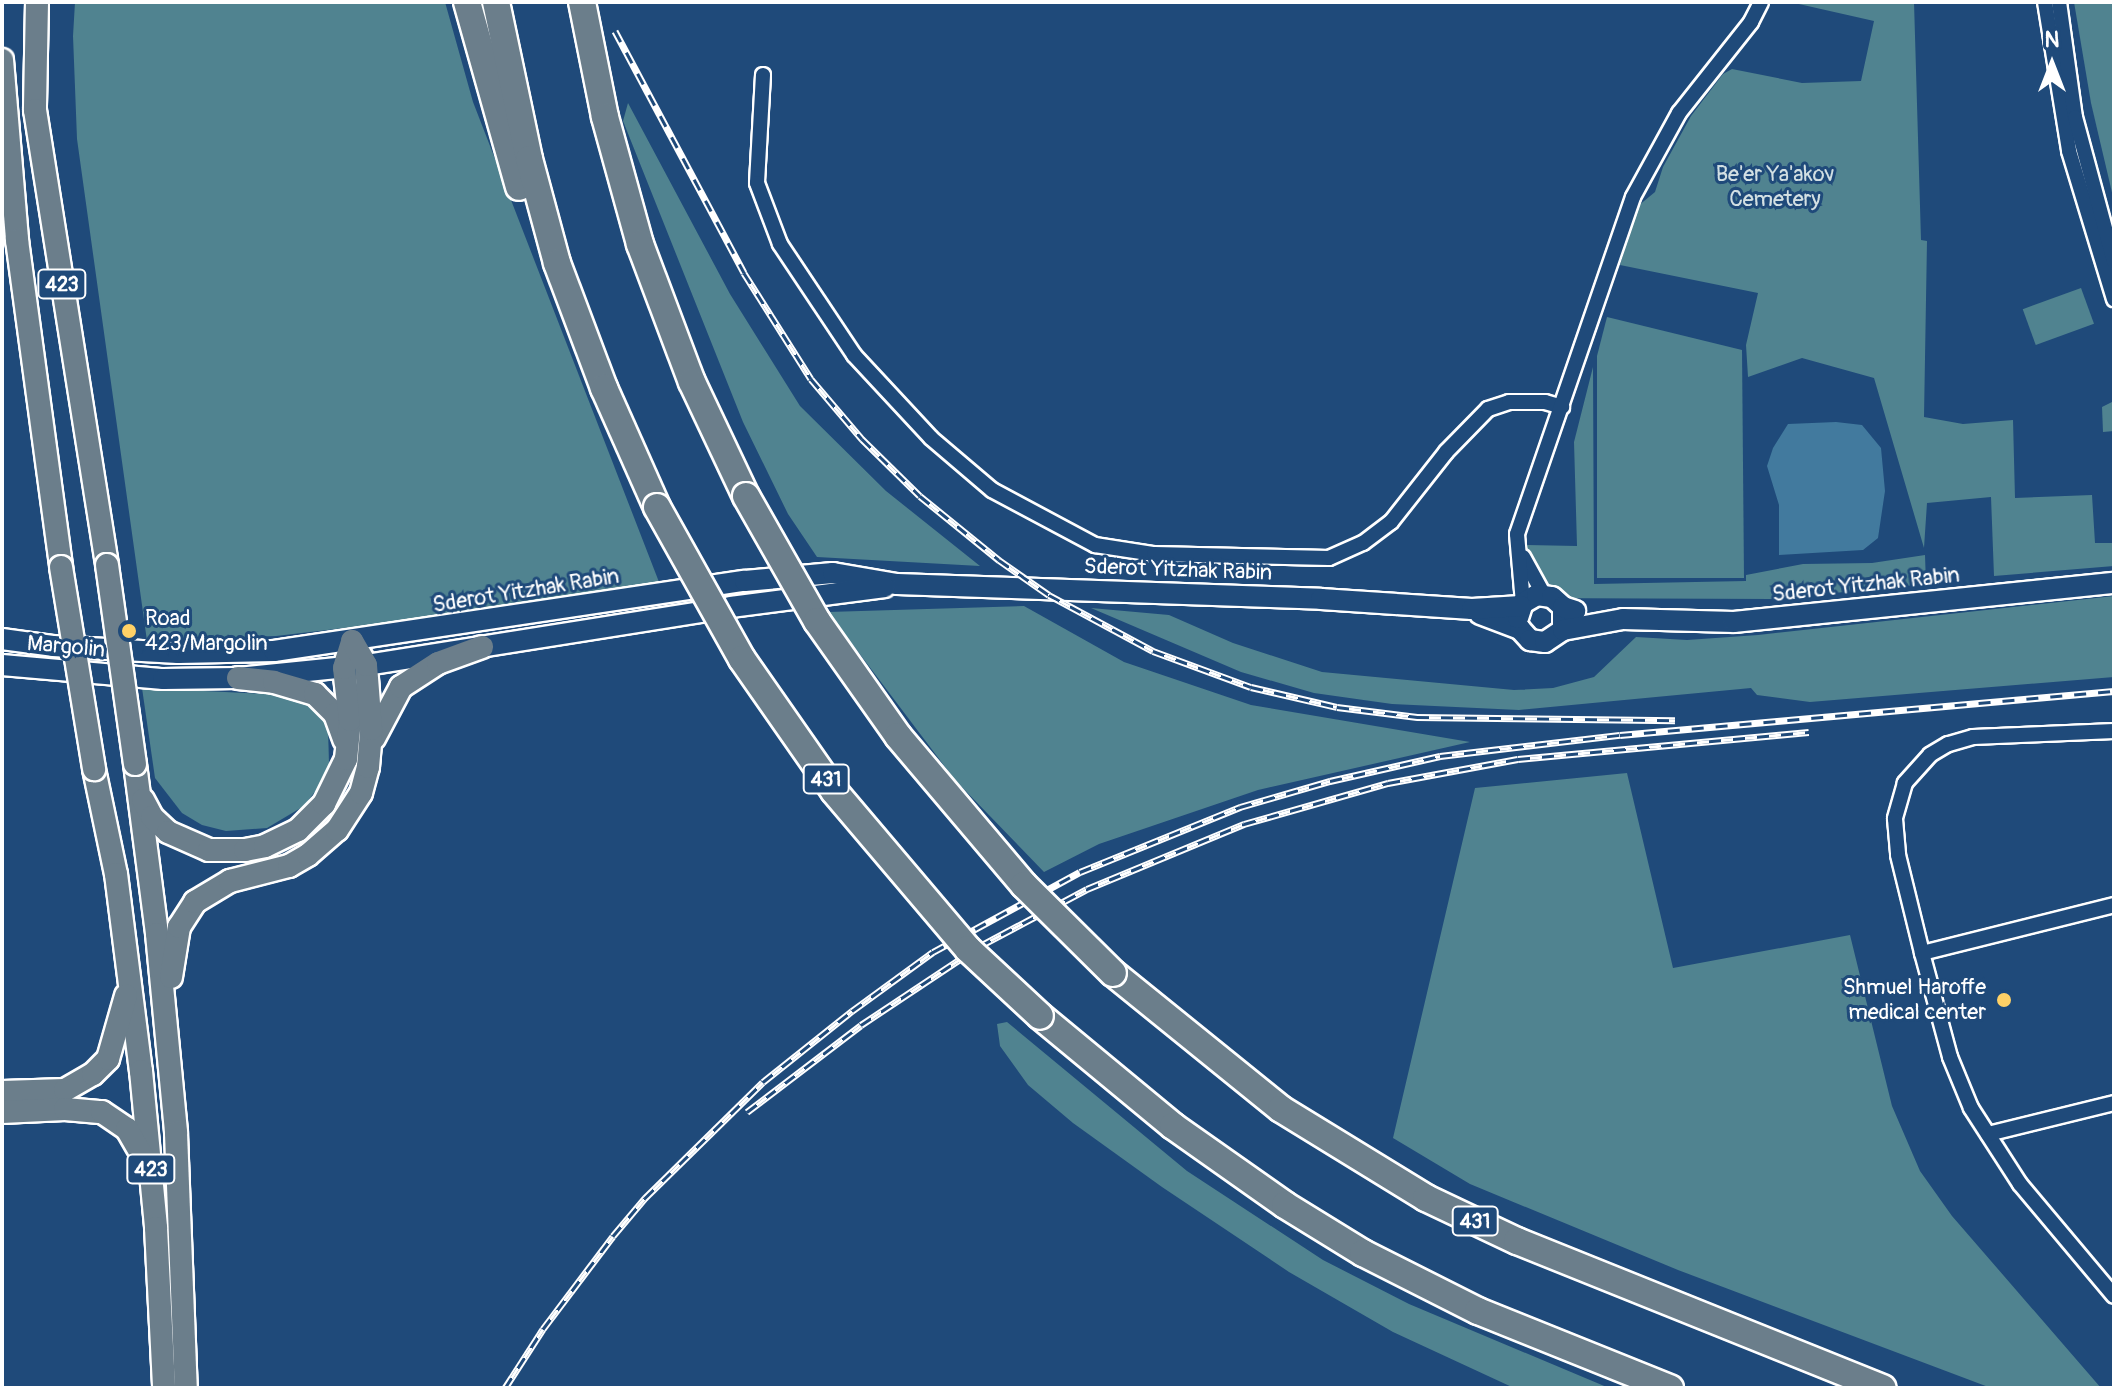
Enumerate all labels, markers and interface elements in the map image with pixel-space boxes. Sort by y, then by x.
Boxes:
north arrow [2012,24,2092,104]
text: N [2045,26,2059,54]
park label: Be'er Ya'akov Cemetery [1716,161,1834,212]
road number: 423 [36,268,88,300]
street label: Sderot Yitzhak Rabin [1083,554,1273,586]
street label: Sderot Yitzhak Rabin [1771,562,1961,608]
street label: Sderot Yitzhak Rabin [431,563,621,619]
place label: Road 423/Margolin [145,605,268,656]
marker: Road 423/Margolin [120,622,138,640]
street label: Margolin [26,630,106,664]
road number: 431 [802,763,850,795]
place label: Shmuel Haroffe medical center [1843,974,1986,1026]
marker: Shmuel Haroffe medical center [1993,989,2015,1011]
road number: 423 [125,1153,177,1185]
road number: 431 [1451,1205,1499,1237]

